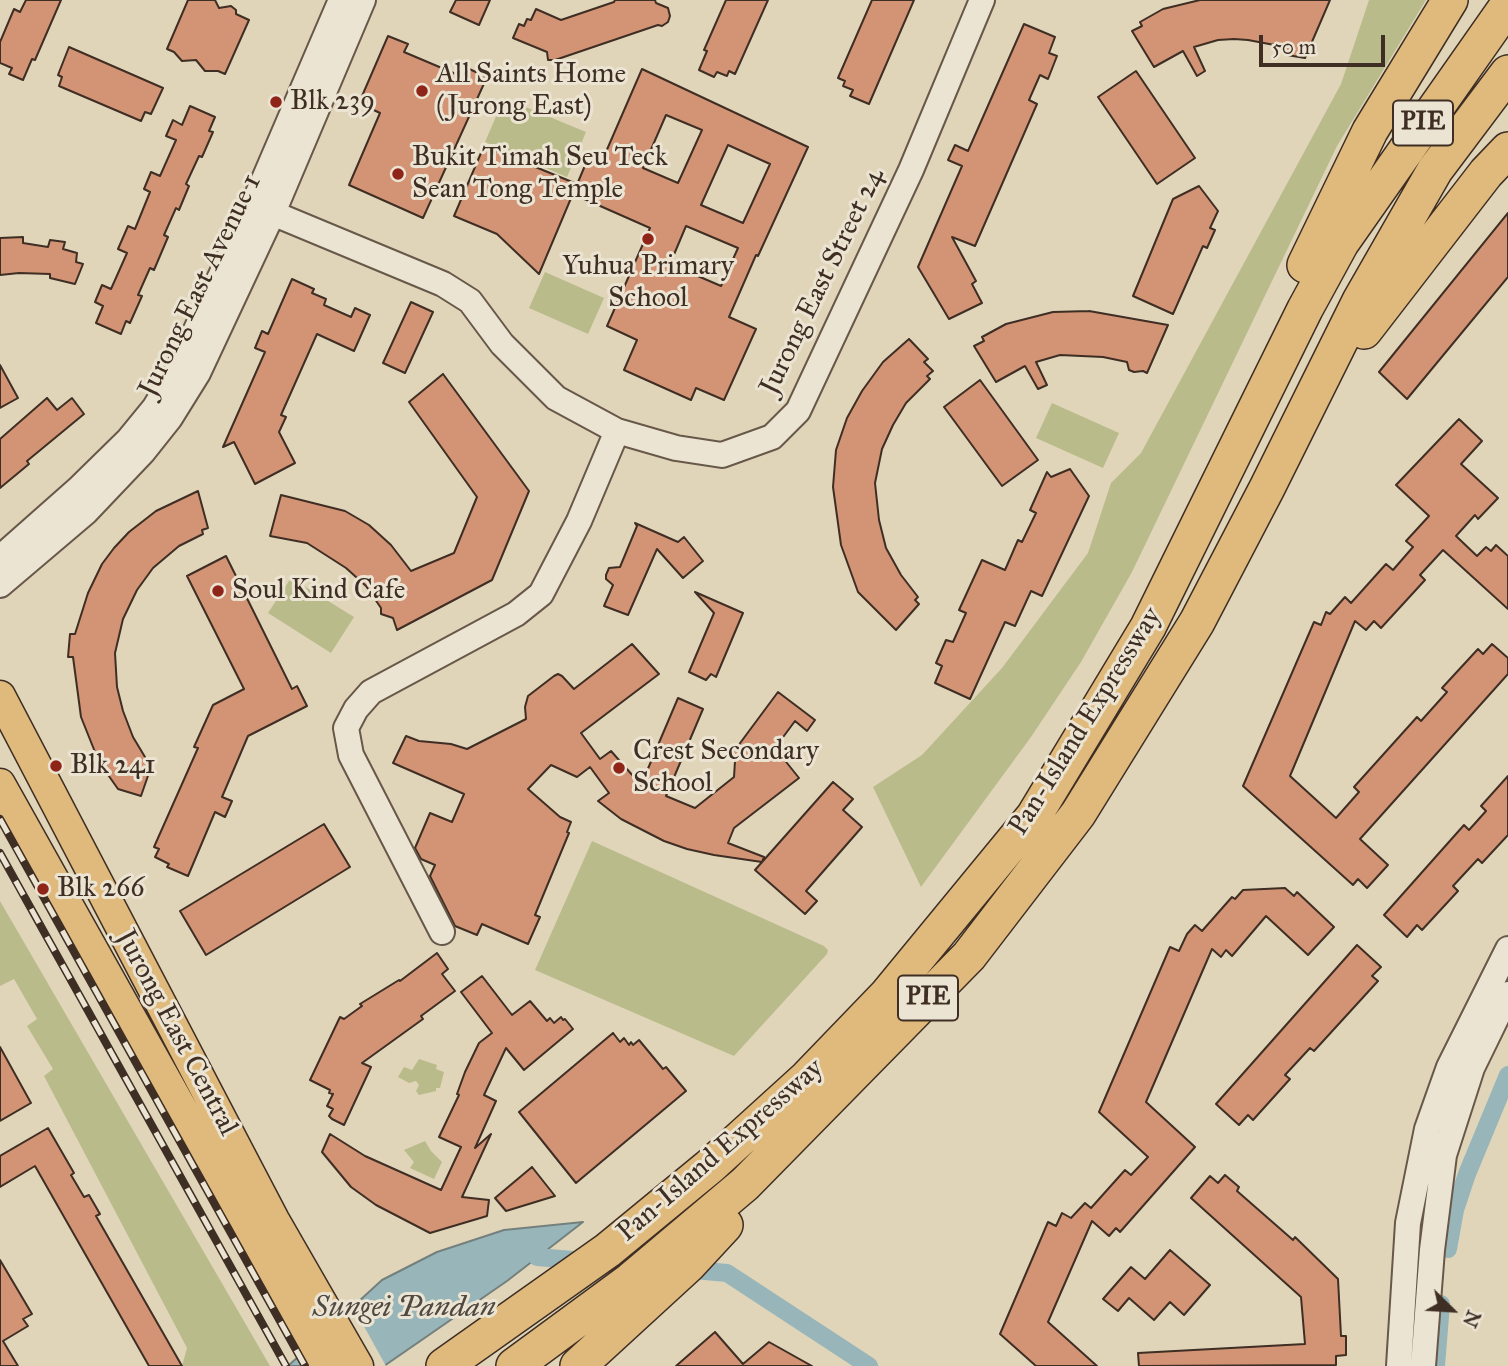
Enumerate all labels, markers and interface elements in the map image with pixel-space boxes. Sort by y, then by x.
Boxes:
scale bar [1263,21,1389,65]
text: 50 m [1272,34,1316,60]
place label: All Saints Home (Jurong East) [436,58,626,124]
marker: All Saints Home (Jurong East) [414,83,430,99]
place label: Blk 239 [290,85,375,119]
marker: Blk 239 [268,94,284,110]
road number: PIE [1393,100,1453,146]
place label: Bukit Timah Seu Teck Sean Tong Temple [412,141,668,207]
street label: Jurong East Street 24 [754,163,892,401]
marker: Bukit Timah Seu Teck Sean Tong Temple [390,166,406,182]
street label: Jurong East Avenue 1 [132,169,270,403]
marker: Yuhua Primary School [640,231,656,247]
place label: Yuhua Primary School [562,250,734,316]
place label: Soul Kind Cafe [232,574,406,608]
marker: Soul Kind Cafe [210,583,226,599]
street label: Pan-Island Expressway [1002,602,1170,842]
place label: Crest Secondary School [633,735,819,801]
place label: Blk 241 [70,749,156,783]
marker: Blk 241 [48,758,64,774]
marker: Crest Secondary School [611,760,627,776]
place label: Blk 266 [57,872,145,906]
marker: Blk 266 [35,881,51,897]
street label: Jurong East Central [108,924,244,1142]
road number: PIE [898,976,958,1021]
street label: Pan-Island Expressway [611,1052,831,1250]
north arrow [1417,1275,1487,1345]
water label: Sungei Pandan [312,1291,496,1327]
text: N [1458,1307,1485,1331]

